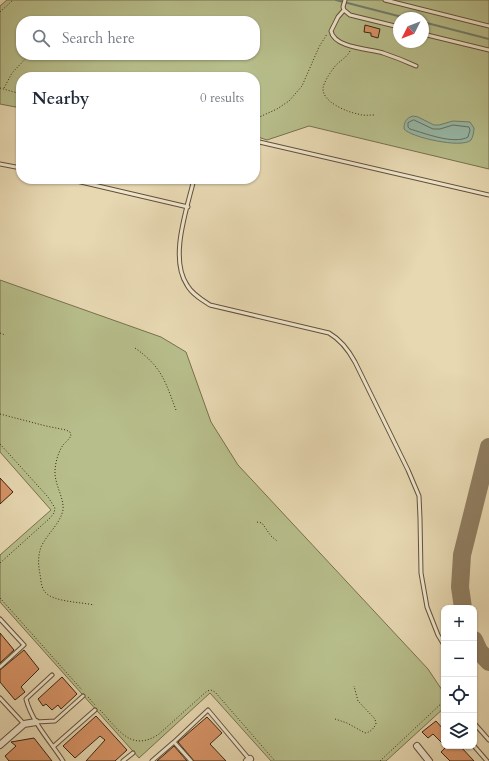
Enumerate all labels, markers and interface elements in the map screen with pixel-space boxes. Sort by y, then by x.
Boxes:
north arrow [393,12,429,48]
search box [16,16,260,60]
icon: search [30,27,52,49]
text: Search here [62,28,135,48]
text: Nearby [32,87,89,110]
text: 0 results [200,89,244,107]
map controls [441,605,477,749]
button: + [441,605,477,641]
button: − [441,641,477,677]
button: locate [441,677,477,713]
button: layers [441,713,477,749]

